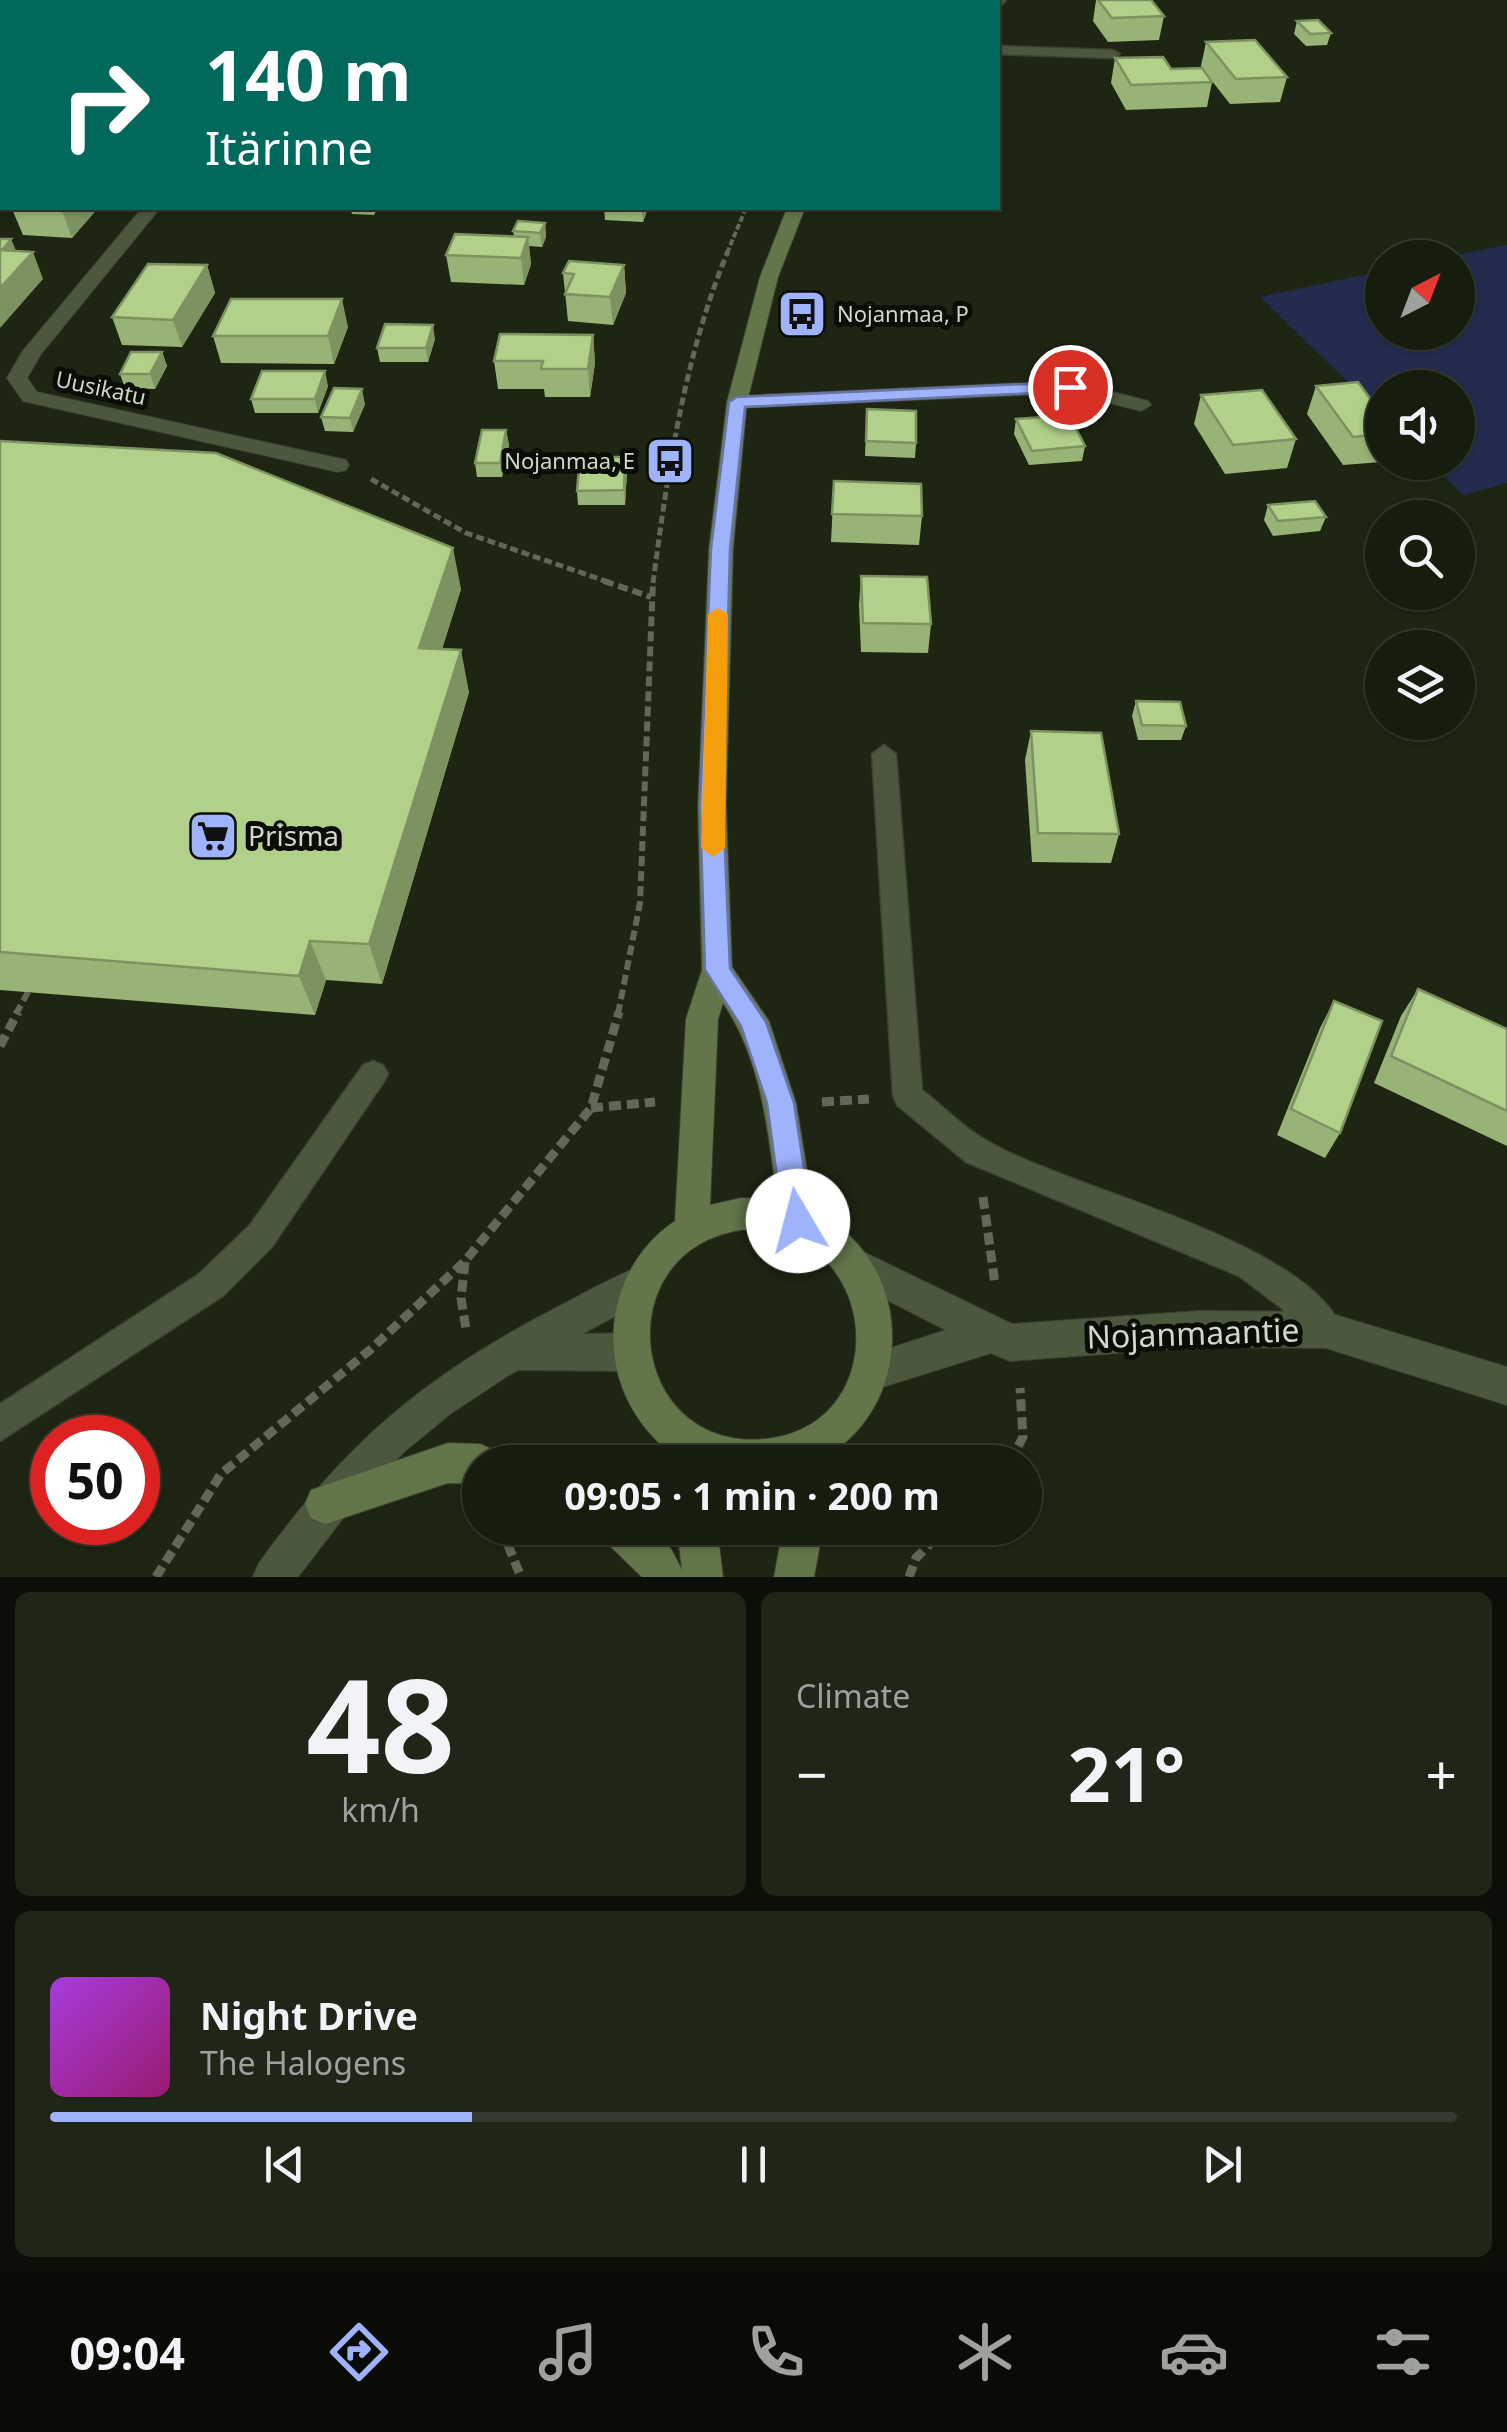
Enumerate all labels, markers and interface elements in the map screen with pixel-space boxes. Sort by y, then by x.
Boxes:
text: 140 m [205,26,412,122]
icon: right [40,40,170,170]
text: Itärinne [205,117,373,178]
north arrow [1365,240,1475,350]
map controls [1365,240,1475,740]
bus stop icon: Nojanmaa, P [776,288,828,340]
place label: Nojanmaa, P [837,298,969,328]
pin [1028,345,1113,430]
icon: arrive [1043,360,1098,415]
street label: Uusikatu [53,363,149,411]
button: sound [1365,370,1475,480]
bus stop icon: Nojanmaa, E [644,435,696,487]
place label: Nojanmaa, E [504,445,635,475]
button: search [1365,500,1475,610]
button: layers [1365,630,1475,740]
supermarket icon: Prisma [187,810,239,862]
place label: Prisma [248,816,339,854]
position arrow [746,1169,850,1273]
street label: Nojanmaantie [1086,1307,1300,1358]
speed limit sign: 50 [30,1415,160,1545]
text: 09:05 · 1 min · 200 m [564,1469,940,1521]
text: 48 [306,1634,455,1811]
text: Climate [796,1674,910,1717]
text: 21° [1068,1722,1185,1824]
text: − [796,1736,827,1811]
text: + [1426,1736,1457,1811]
text: km/h [341,1788,420,1831]
text: Night Drive [200,1989,418,2041]
text: The Halogens [200,2041,406,2084]
icon: previous [257,2137,312,2192]
icon: pause [726,2137,781,2192]
icon: next [1195,2137,1250,2192]
icon: directions [324,2317,394,2387]
icon: music [533,2317,603,2387]
icon: phone [741,2317,811,2387]
icon: climate [950,2317,1020,2387]
icon: car [1159,2317,1229,2387]
icon: filters [1368,2317,1438,2387]
text: 09:04 [69,2322,185,2383]

